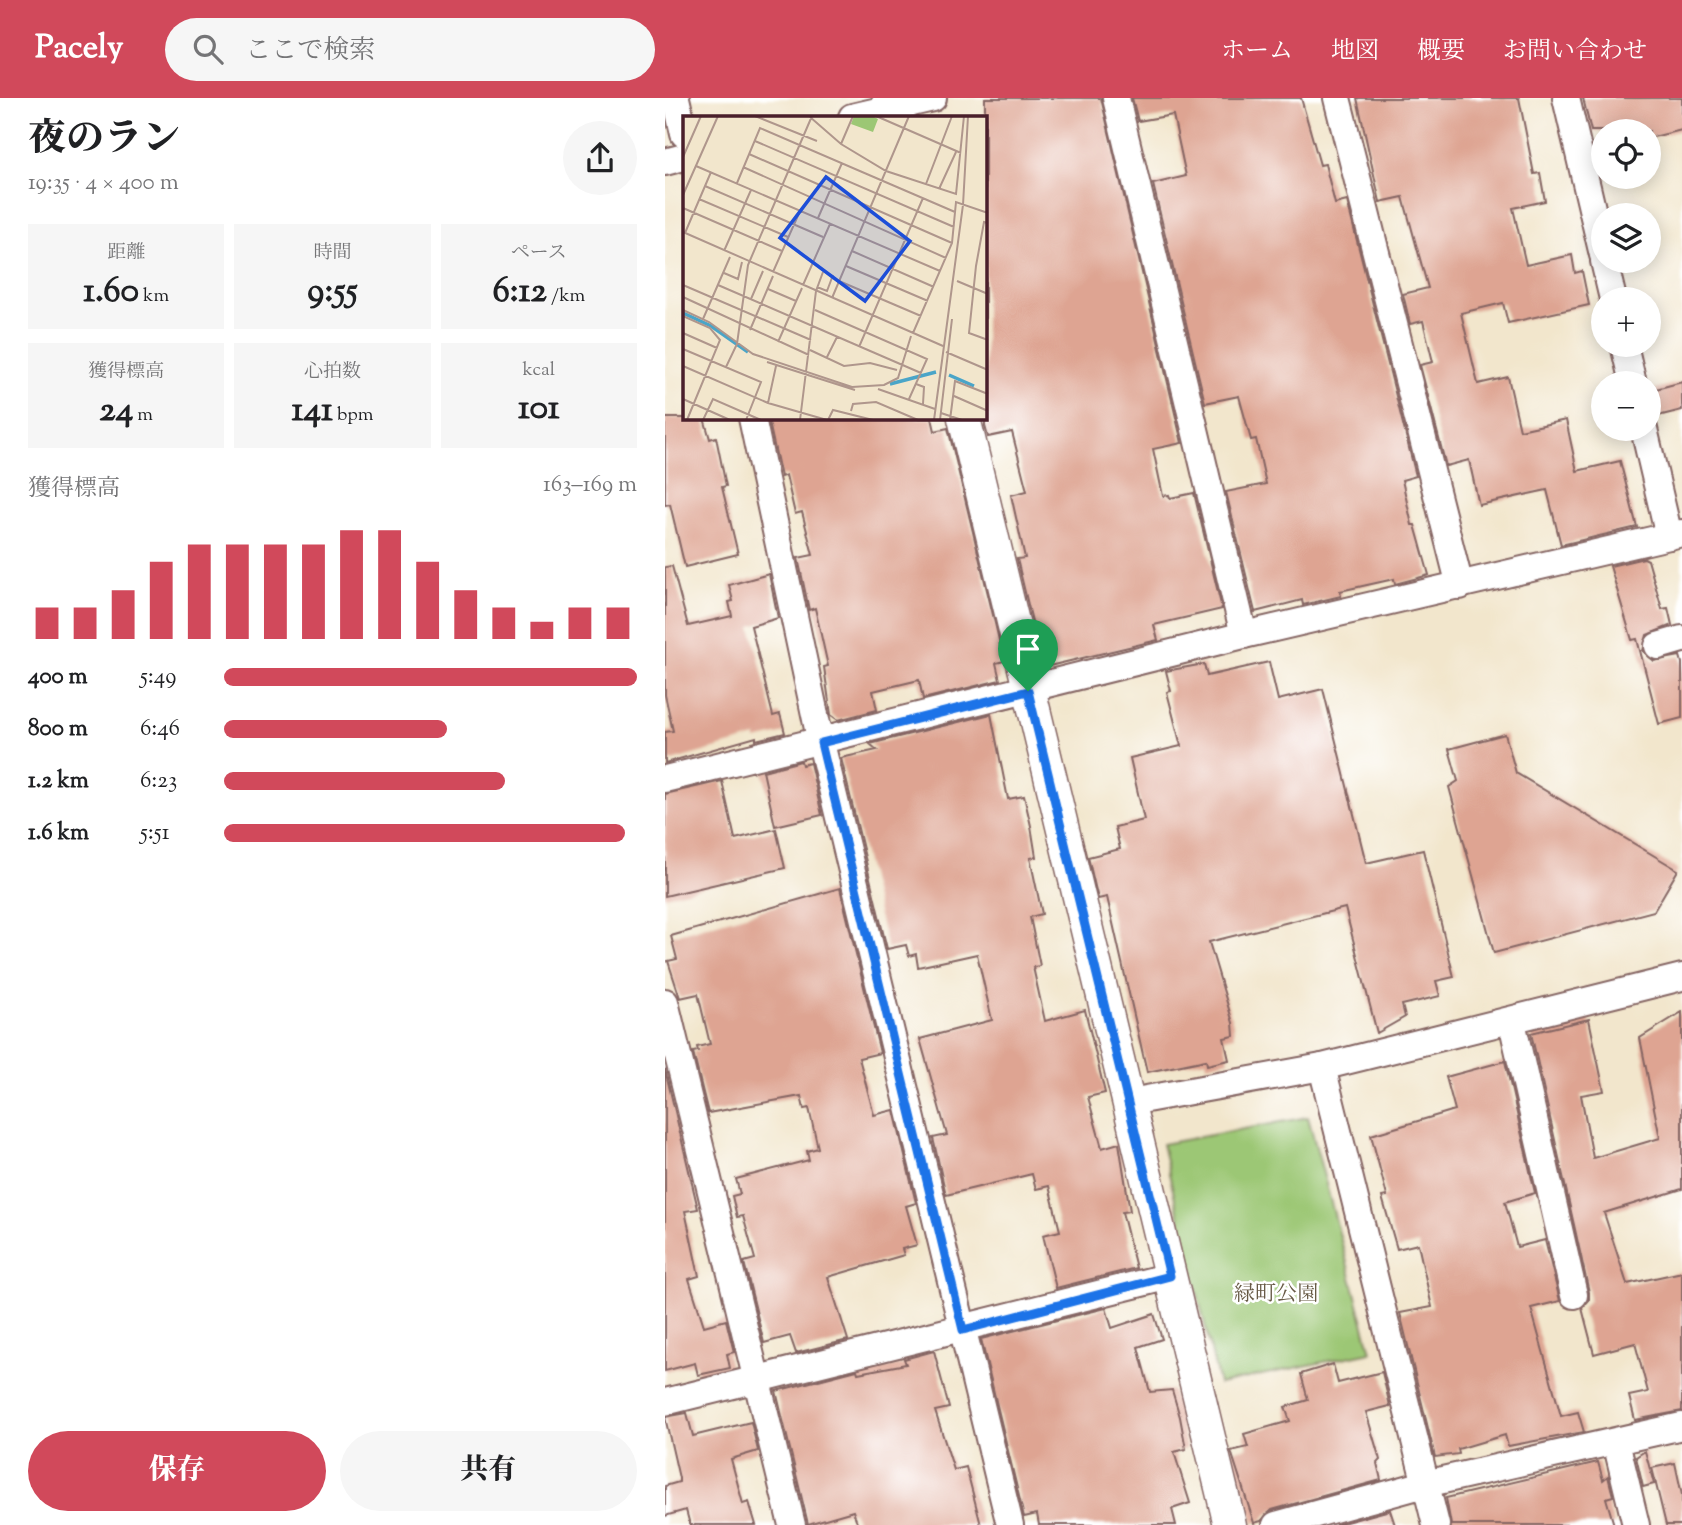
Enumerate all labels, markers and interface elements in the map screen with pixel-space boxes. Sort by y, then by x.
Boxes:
search box [165,18,655,81]
text: Pacely [35,25,123,73]
icon: search [189,30,227,68]
text: ここで検索 [245,33,375,70]
text: ホーム [1221,35,1293,69]
text: 地図 [1331,35,1379,69]
text: 概要 [1417,35,1465,69]
text: お問い合わせ [1503,35,1647,69]
text: 夜のラン [28,114,180,168]
inset map [683,116,987,420]
map controls [1591,119,1661,441]
button: locate [1591,119,1661,189]
button: share [563,121,637,195]
text: 19:35 · 4 × 400 m [28,167,179,200]
button: layers [1591,203,1661,273]
text: 距離 [107,240,145,267]
text: 時間 [313,240,352,267]
text: ペース [511,240,567,267]
text: 1.60 [83,267,139,318]
text: 9:55 [307,267,358,318]
text: 6:12 [492,267,547,318]
text: km [139,283,169,310]
text: /km [547,283,585,310]
button: + [1591,287,1661,357]
text: kcal [522,357,555,384]
text: 獲得標高 [88,359,164,386]
text: 心拍数 [304,359,361,386]
button: − [1591,371,1661,441]
text: 101 [518,384,560,435]
text: 24 [99,386,133,437]
text: 141 [292,386,333,437]
text: m [133,402,153,429]
text: bpm [333,402,373,429]
text: 163–169 m [543,469,637,502]
text: 獲得標高 [28,473,120,506]
pin [998,619,1058,691]
icon: arrive [1009,630,1047,668]
text: 400 m [28,661,88,694]
text: 5:49 [140,661,176,694]
text: 800 m [28,713,88,746]
text: 6:46 [140,713,180,746]
text: 1.2 km [28,765,89,798]
text: 6:23 [140,765,177,798]
text: 1.6 km [28,817,89,850]
text: 5:51 [140,817,170,850]
park label: 緑町公園 [1234,1280,1318,1310]
button: 保存 [28,1431,326,1511]
button: 共有 [340,1431,637,1511]

